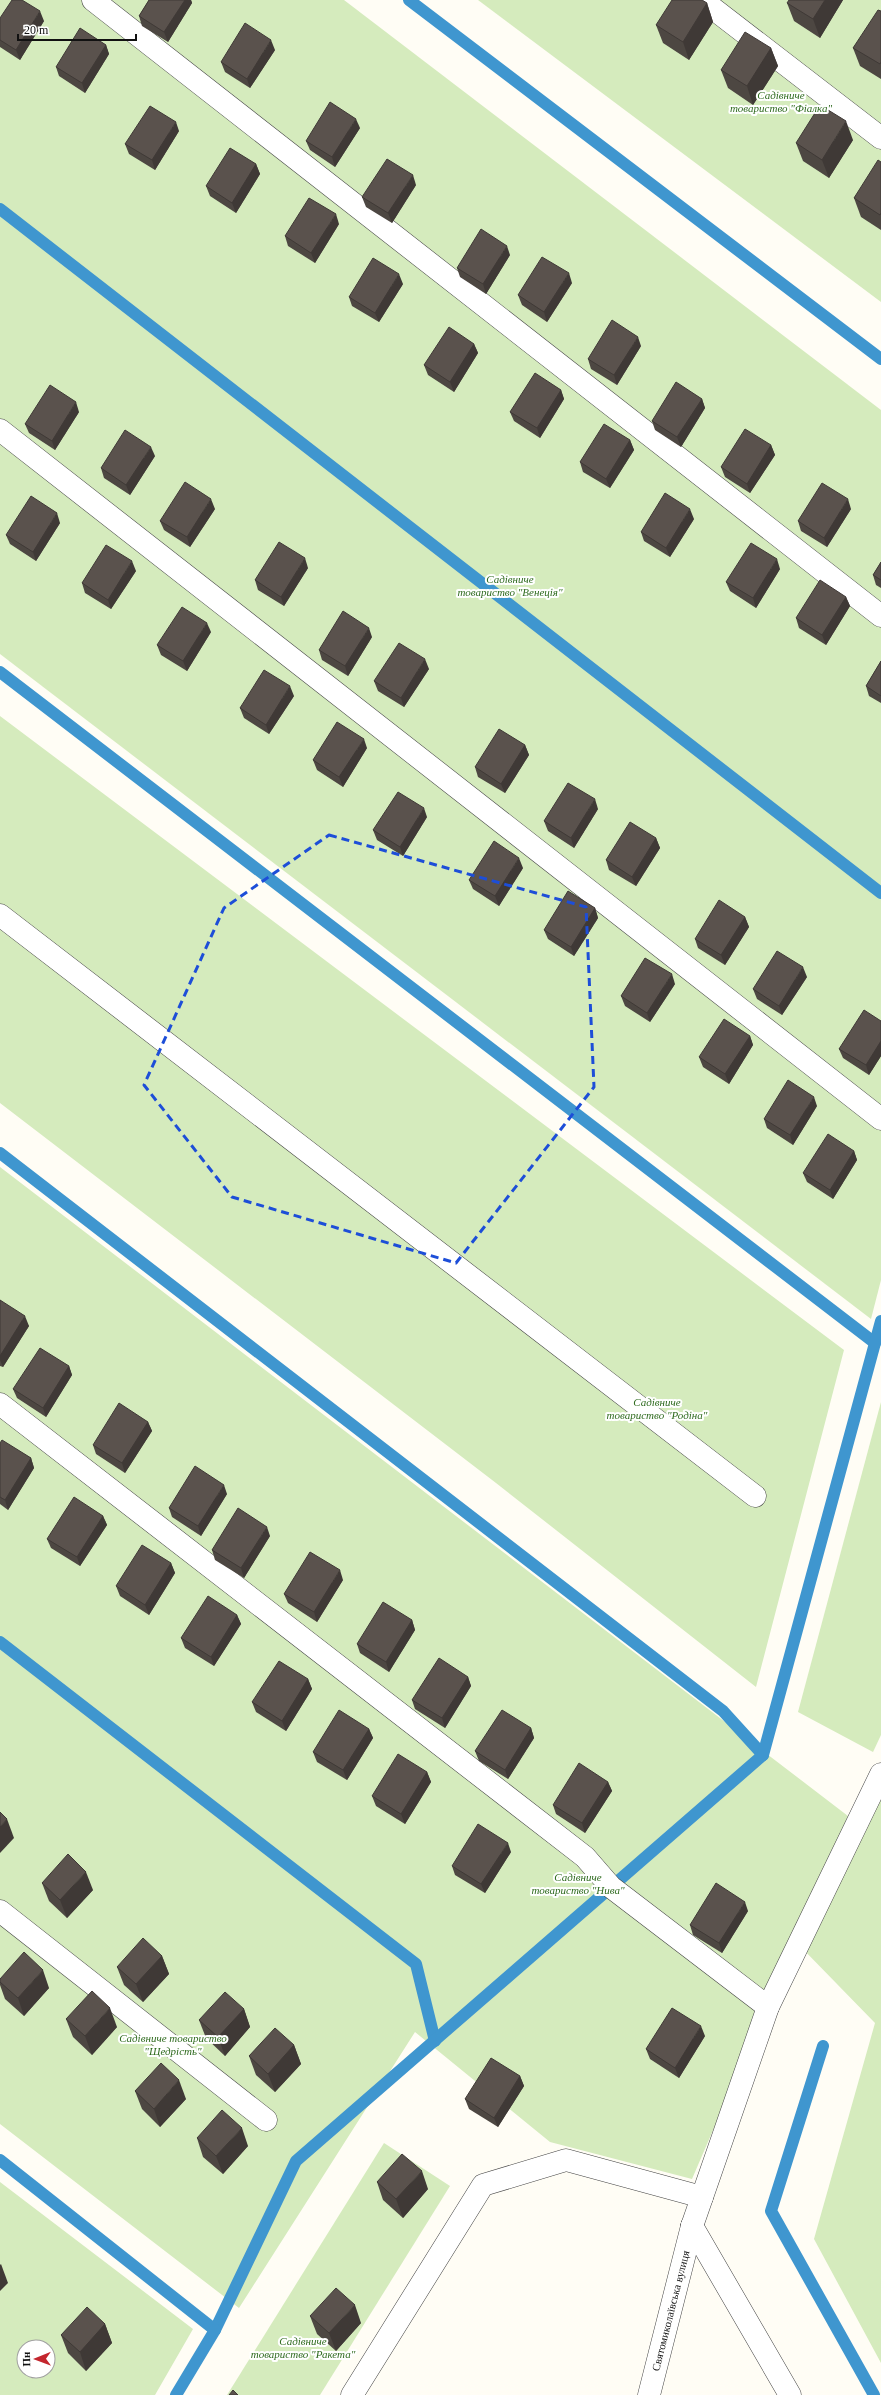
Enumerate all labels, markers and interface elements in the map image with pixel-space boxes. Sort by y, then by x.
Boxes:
scale bar [18,16,136,42]
text: 20 m [24,23,49,37]
park label: Садівниче товариство "Фіалка" [730,89,832,114]
park label: Садівниче товариство "Венеція" [457,573,563,598]
park label: Садівниче товариство "Родіна" [607,1396,708,1421]
park label: Садівниче товариство "Нива" [531,1871,625,1896]
park label: Садівниче товариство "Щедрість" [119,2032,227,2057]
street label: Святомиколаївська вулиця [649,2249,692,2372]
park label: Садівниче товариство "Ракета" [251,2335,356,2360]
north arrow [16,2339,56,2379]
text: Пн [20,2351,32,2367]

